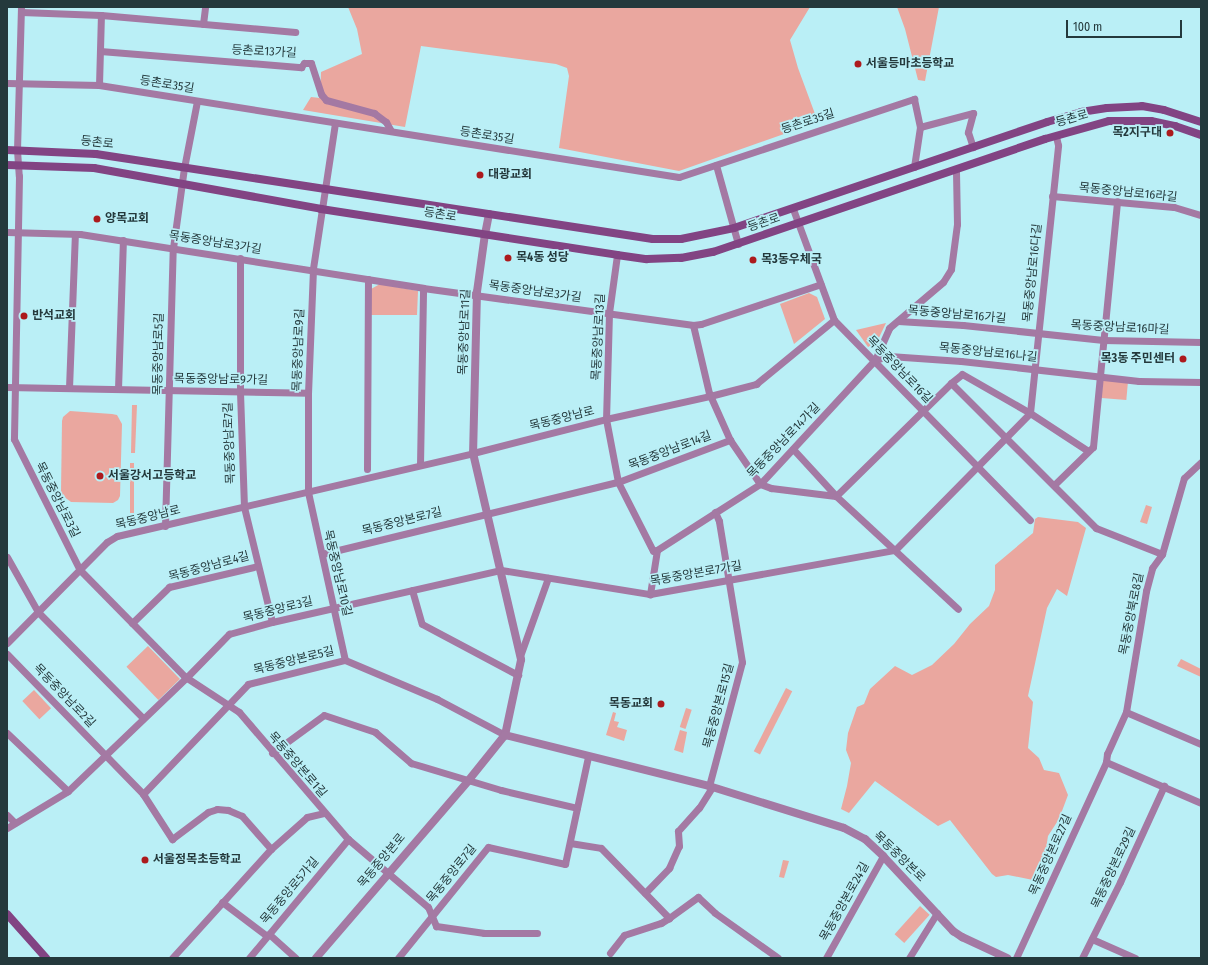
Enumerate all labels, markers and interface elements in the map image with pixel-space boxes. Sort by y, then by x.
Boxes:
scale bar [1068,12,1184,38]
text: 100 m [1073,20,1102,34]
street label: 등촌로13가길 [231,43,297,61]
place label: 서울등마초등학교 [866,57,954,71]
marker: 서울등마초등학교 [853,59,863,69]
street label: 등촌로35길 [139,74,195,96]
street label: 등촌로35길 [780,107,836,137]
street label: 등촌로 [1054,108,1090,130]
street label: 등촌로35길 [459,125,515,147]
place label: 목2지구대 [1112,126,1162,140]
marker: 목2지구대 [1165,128,1175,138]
street label: 등촌로 [80,134,114,152]
place label: 대광교회 [488,168,532,182]
marker: 대광교회 [475,170,485,180]
street label: 목동중앙남로16라길 [1078,181,1178,205]
street label: 등촌로 [423,205,457,225]
street label: 등촌로 [746,211,782,235]
place label: 양목교회 [105,212,149,226]
marker: 양목교회 [92,214,102,224]
street label: 목동중앙남로16다길 [1021,223,1045,323]
street label: 목동중앙남로3가길 [168,229,262,257]
place label: 목4동 성당 [516,251,569,265]
marker: 목4동 성당 [503,253,513,263]
place label: 목3동우체국 [761,253,822,267]
marker: 목3동우체국 [748,255,758,265]
street label: 목동중앙남로3가길 [488,278,582,306]
street label: 목동중앙남로11길 [456,289,474,375]
street label: 목동중앙남로13길 [590,293,608,381]
street label: 목동중앙남로16가길 [907,304,1007,326]
street label: 목동중앙남로9길 [290,308,308,392]
place label: 반석교회 [32,309,76,323]
marker: 반석교회 [19,311,29,321]
street label: 목동중앙남로5길 [151,312,167,396]
street label: 목동중앙남로16마길 [1070,318,1170,338]
street label: 목동중앙남로16길 [863,333,935,407]
street label: 목동중앙남로16나길 [938,341,1038,365]
place label: 목3동 주민센터 [1101,352,1175,366]
marker: 목3동 주민센터 [1178,354,1188,364]
street label: 목동중앙남로9가길 [174,372,268,388]
street label: 목동중앙남로14가길 [745,400,823,482]
street label: 목동중앙남로7길 [221,402,239,484]
street label: 목동중앙남로 [528,404,596,434]
street label: 목동중앙남로14길 [626,429,714,473]
street label: 목동중앙남로3길 [32,460,82,540]
place label: 서울강서고등학교 [108,469,196,483]
marker: 서울강서고등학교 [95,471,105,481]
street label: 목동중앙남로 [114,503,182,533]
street label: 목동중앙본로7길 [360,505,444,539]
street label: 목동중앙남로10길 [320,528,354,618]
street label: 목동중앙남로4길 [167,549,251,585]
street label: 목동중앙본로7가길 [649,559,743,589]
street label: 목동중앙북로8길 [1117,572,1147,656]
street label: 목동중앙로3길 [241,594,315,626]
street label: 목동중앙본로5길 [252,644,336,678]
street label: 목동중앙남로2길 [30,661,98,731]
street label: 목동중앙본로15길 [701,662,737,750]
place label: 목동교회 [609,697,653,711]
marker: 목동교회 [656,699,666,709]
street label: 목동중앙본로1길 [265,729,329,801]
street label: 목동중앙본로27길 [1027,812,1075,898]
street label: 목동중앙본로29길 [1089,825,1139,911]
street label: 목동중앙본로 [870,829,928,885]
street label: 목동중앙본로 [355,831,409,891]
street label: 목동중앙로7길 [424,842,480,906]
place label: 서울정목초등학교 [153,853,241,867]
marker: 서울정목초등학교 [140,855,150,865]
street label: 목동중앙로5가길 [258,855,322,927]
street label: 목동중앙본로24길 [817,860,873,944]

